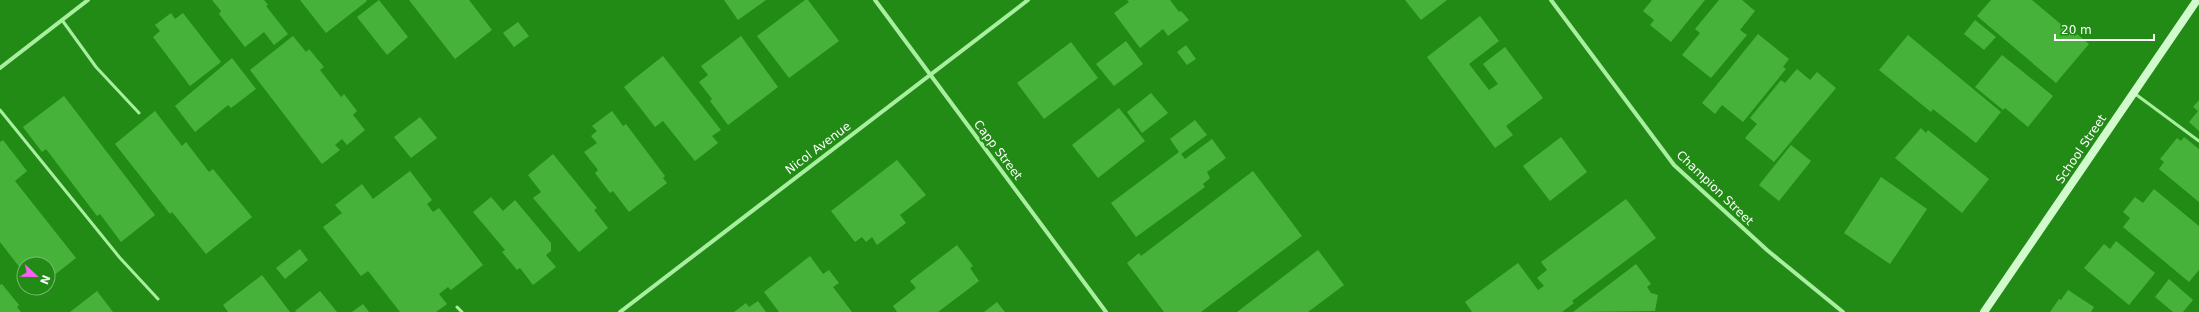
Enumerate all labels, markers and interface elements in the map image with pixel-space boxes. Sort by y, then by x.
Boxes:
scale bar [2055,16,2154,42]
text: 20 m [2061,23,2092,37]
street label: School Street [2053,112,2109,186]
street label: Capp Street [971,117,1025,183]
street label: Nicol Avenue [783,119,853,177]
street label: Champion Street [1674,148,1756,228]
north arrow [16,256,56,296]
text: N [37,273,53,286]

